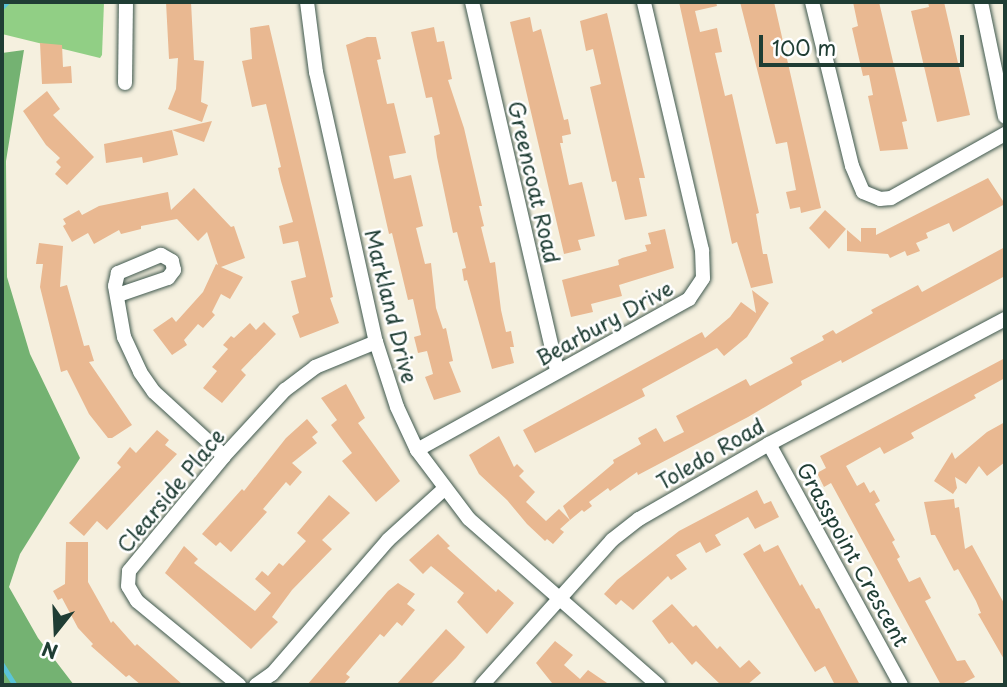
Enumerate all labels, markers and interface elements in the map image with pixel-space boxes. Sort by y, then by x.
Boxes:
scale bar [762,21,967,65]
text: 100 m [772,31,836,63]
street label: Greencoat Road [504,98,566,266]
street label: Markland Drive [361,226,423,386]
street label: Bearbury Drive [531,274,677,370]
street label: Toledo Road [652,412,768,494]
street label: Clearside Place [111,423,229,557]
street label: Grasspoint Crescent [793,458,915,650]
north arrow [21,596,91,666]
text: N [38,635,61,667]

